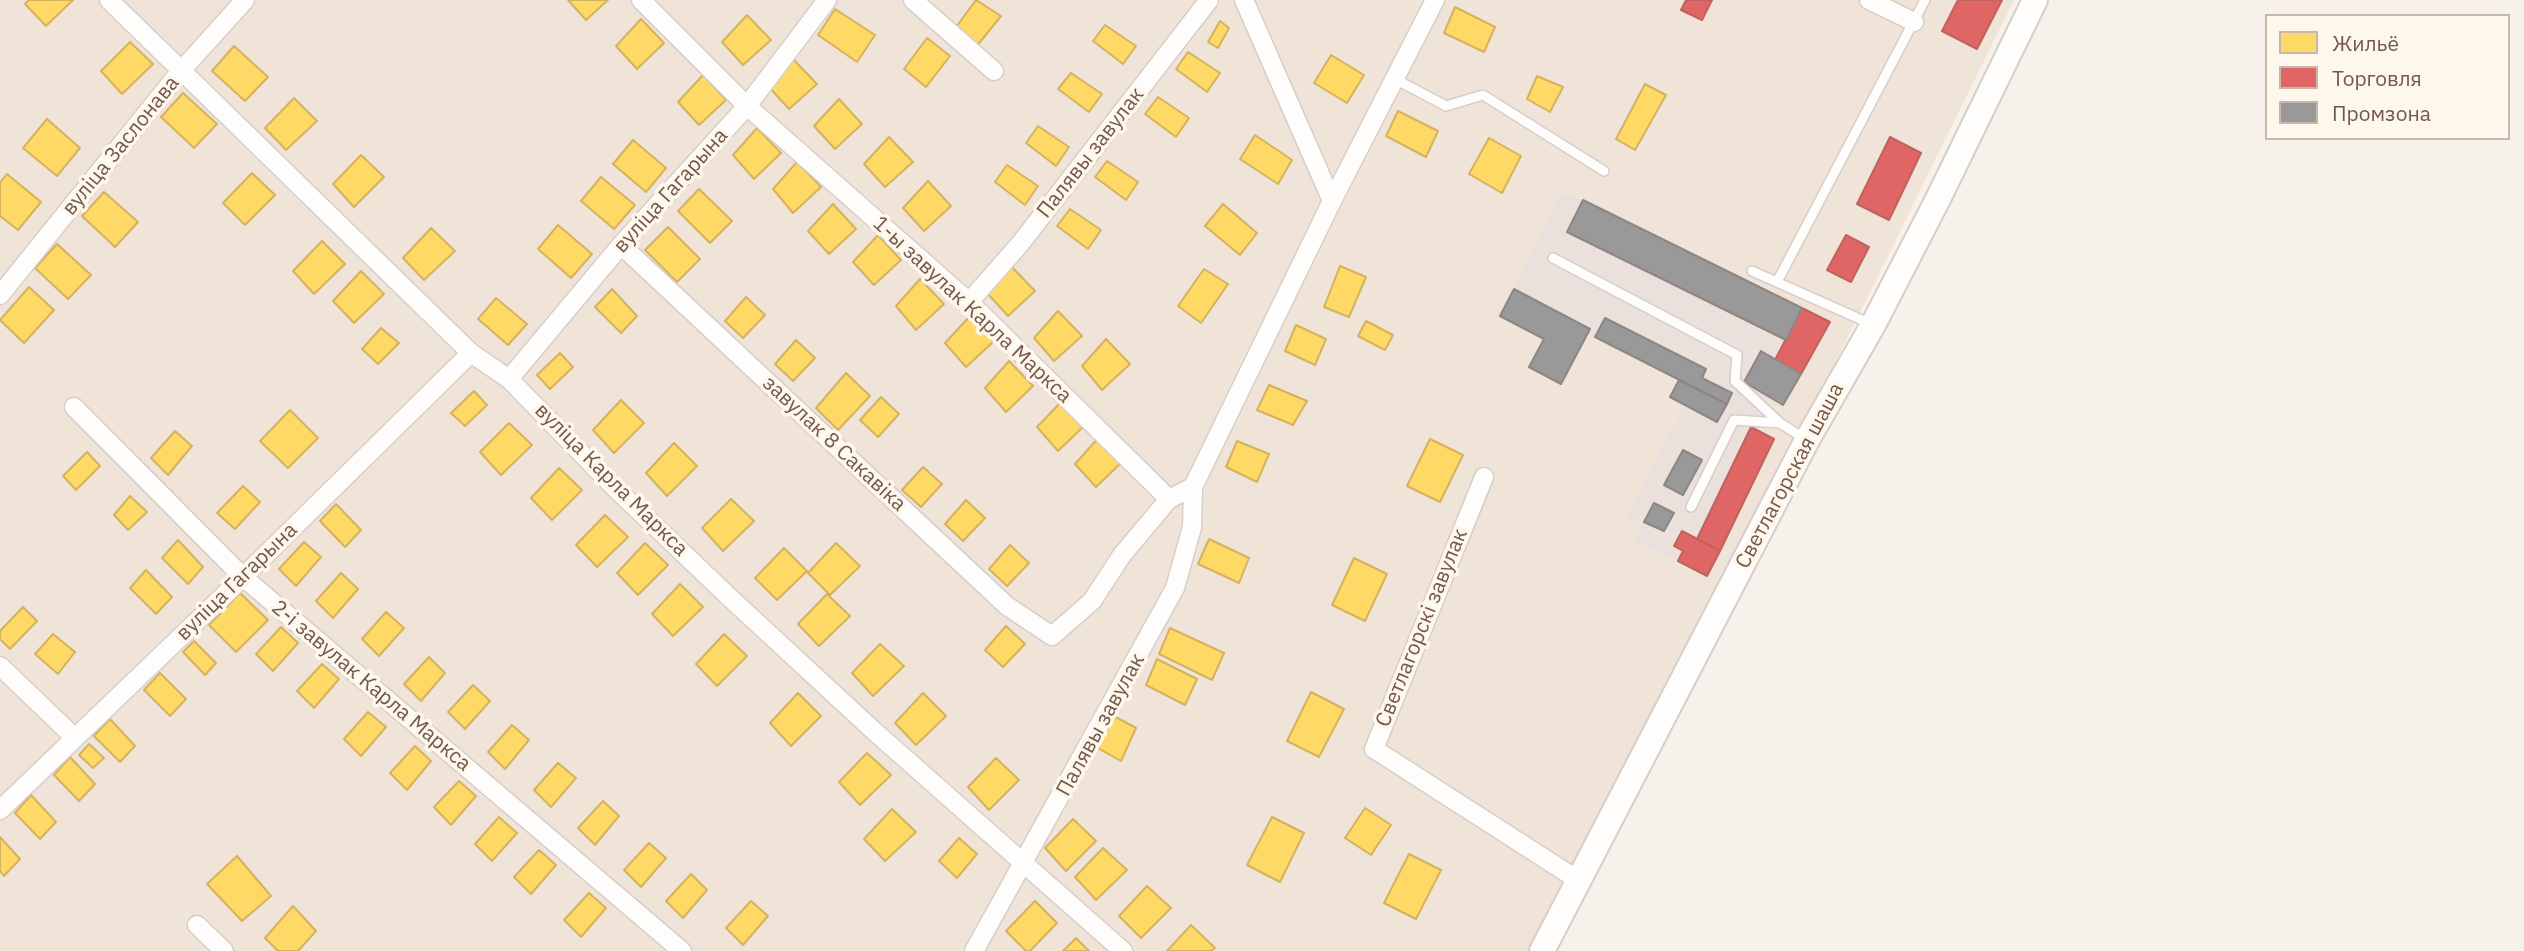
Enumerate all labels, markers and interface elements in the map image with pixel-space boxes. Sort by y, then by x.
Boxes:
legend [2265,14,2510,140]
text: Жильё [2332,29,2399,57]
text: Торговля [2332,64,2422,92]
street label: вуліца Заслонава [57,71,185,221]
street label: Палявы завулак [1032,83,1150,223]
text: Промзона [2332,99,2431,127]
street label: вуліца Гагарына [609,124,733,258]
street label: 1-ы завулак Карла Маркса [867,211,1077,409]
street label: завулак 8 Сакавіка [757,371,911,517]
street label: Светлагорская шаша [1730,379,1850,573]
street label: вуліца Карла Маркса [529,398,693,562]
street label: вуліца Гагарына [171,518,303,646]
street label: Светлагорскі завулак [1371,525,1473,731]
street label: 2-і завулак Карла Маркса [266,595,476,777]
street label: Палявы завулак [1051,649,1151,801]

